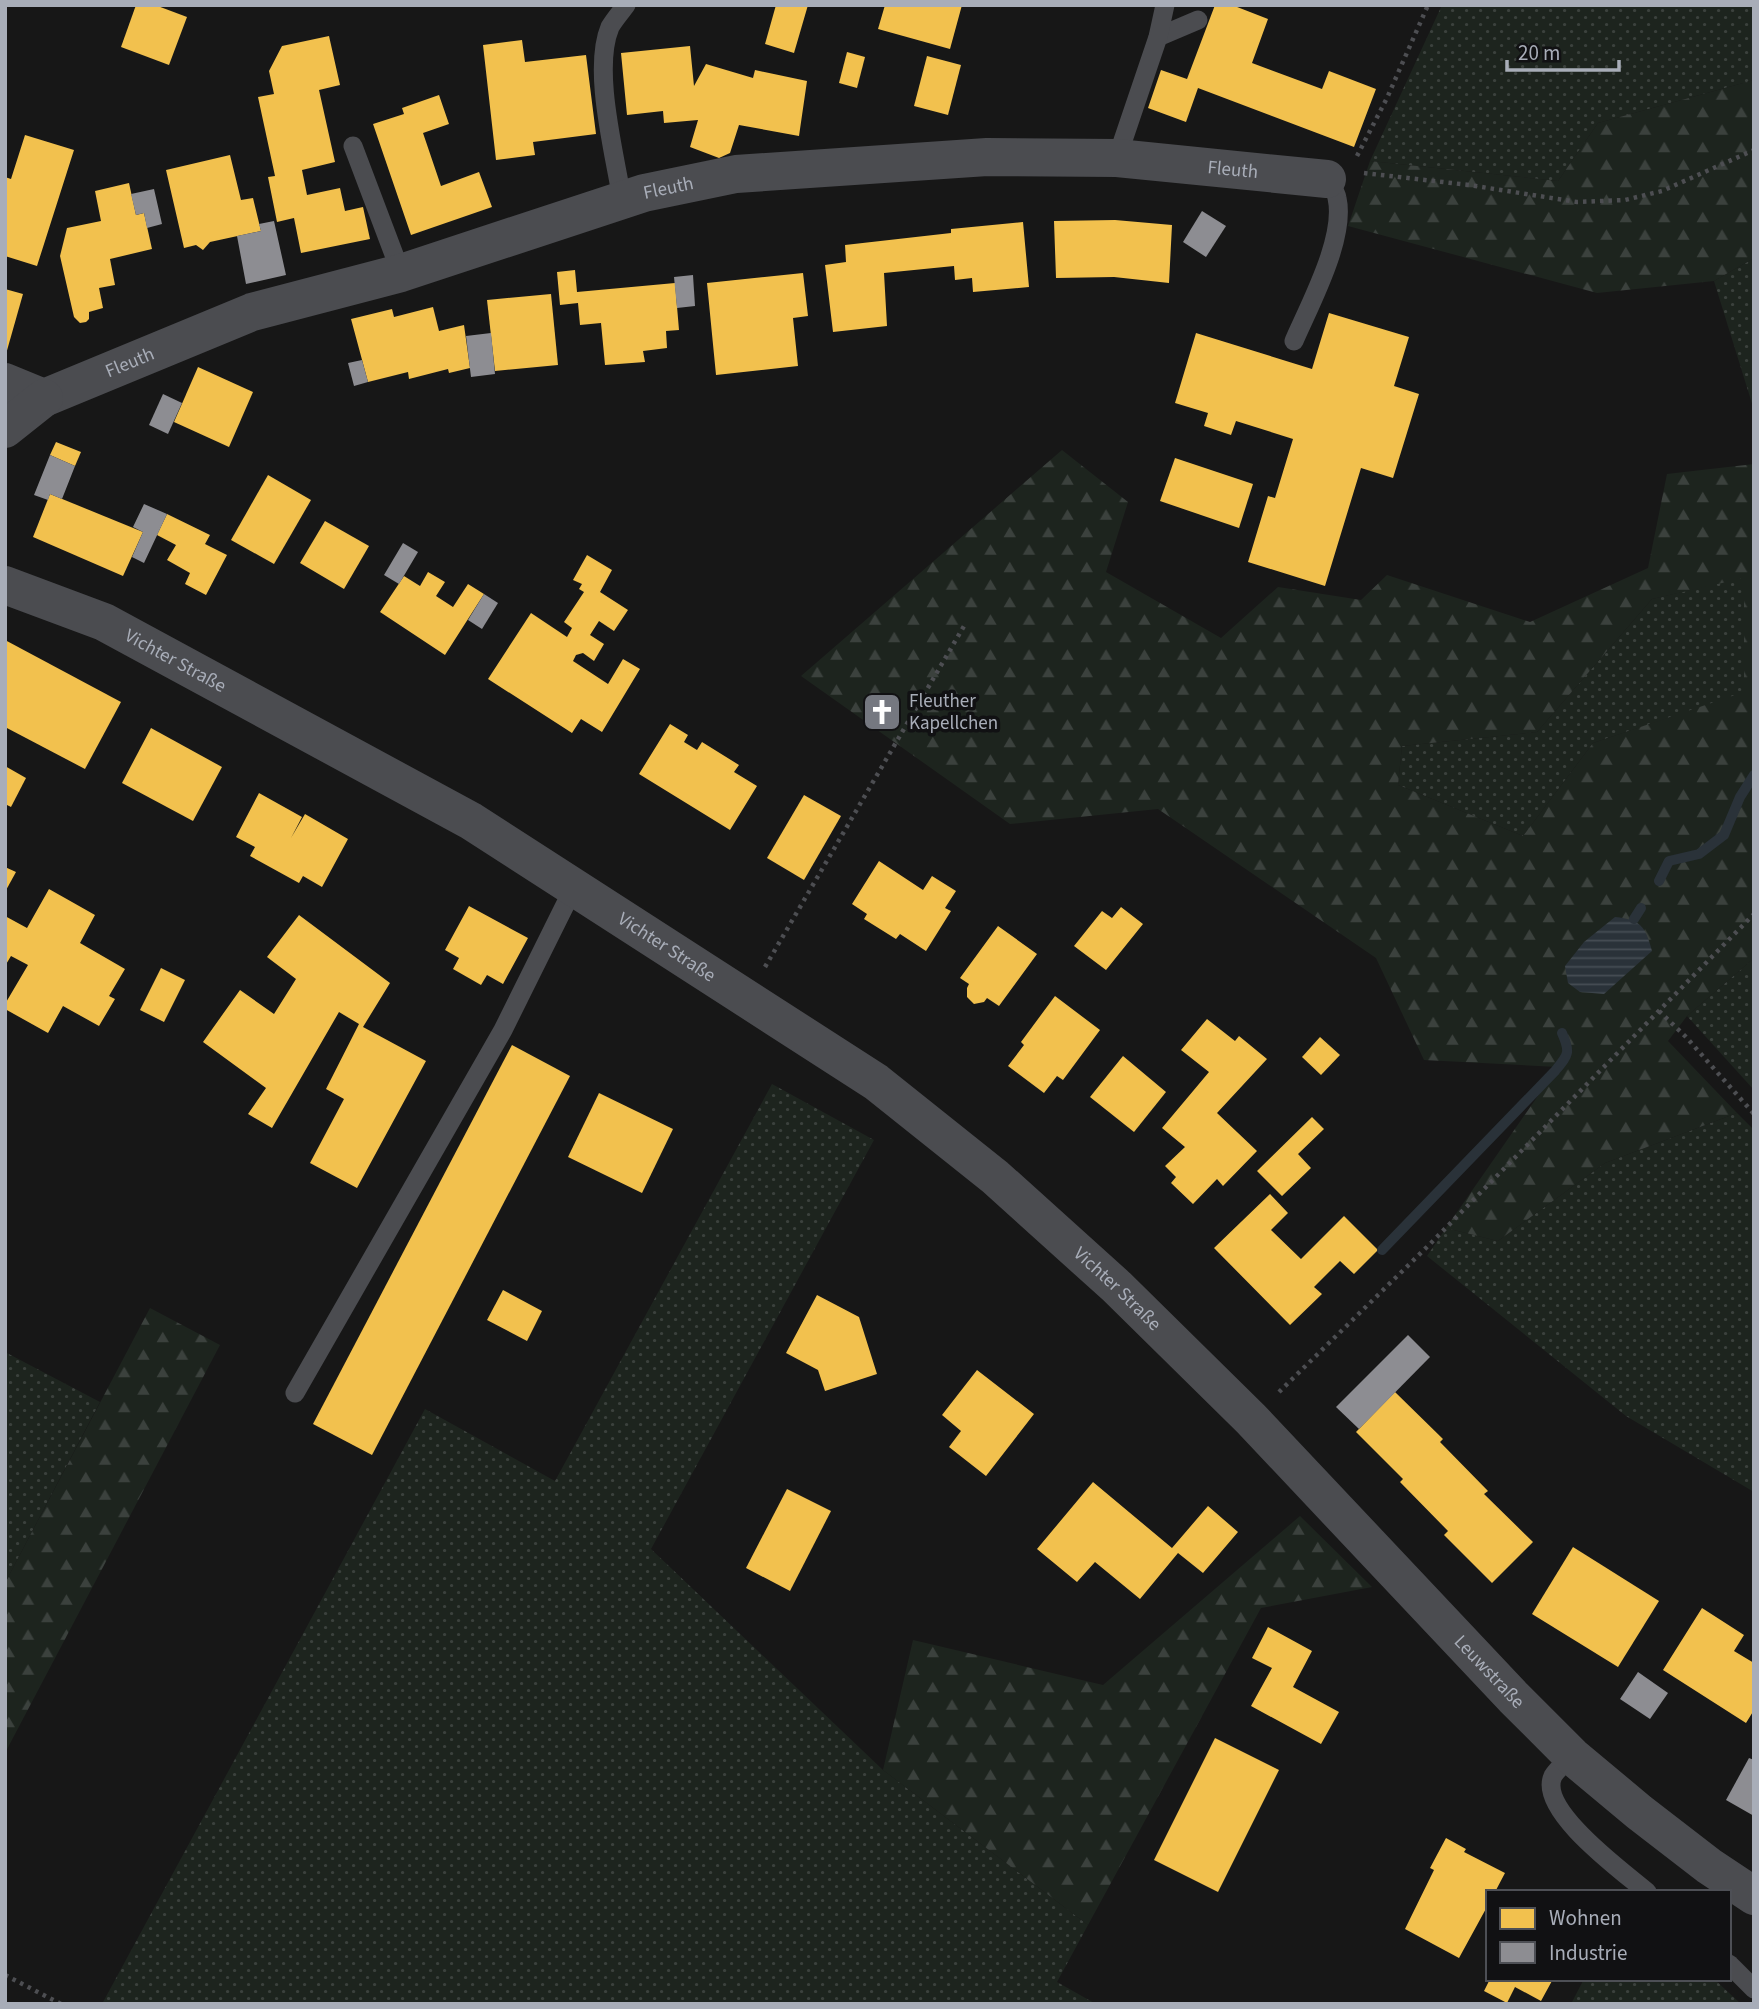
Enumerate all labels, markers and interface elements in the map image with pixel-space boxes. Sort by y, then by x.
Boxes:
scale bar [1507,28,1619,72]
text: 20 m [1518,38,1560,68]
street label: Fleuth [1206,154,1259,186]
street label: Fleuth [641,170,696,206]
street label: Fleuth [101,340,158,385]
street label: Vichter Straße [120,622,231,699]
place label: Fleuther Kapellchen [909,688,998,737]
church icon: Fleuther Kapellchen [861,691,903,733]
street label: Vichter Straße [612,906,721,989]
street label: Vichter Straße [1068,1241,1167,1337]
street label: Leuwstraße [1448,1629,1531,1715]
legend [1486,1890,1731,1981]
text: Wohnen [1549,1903,1622,1933]
text: Industrie [1549,1938,1627,1968]

